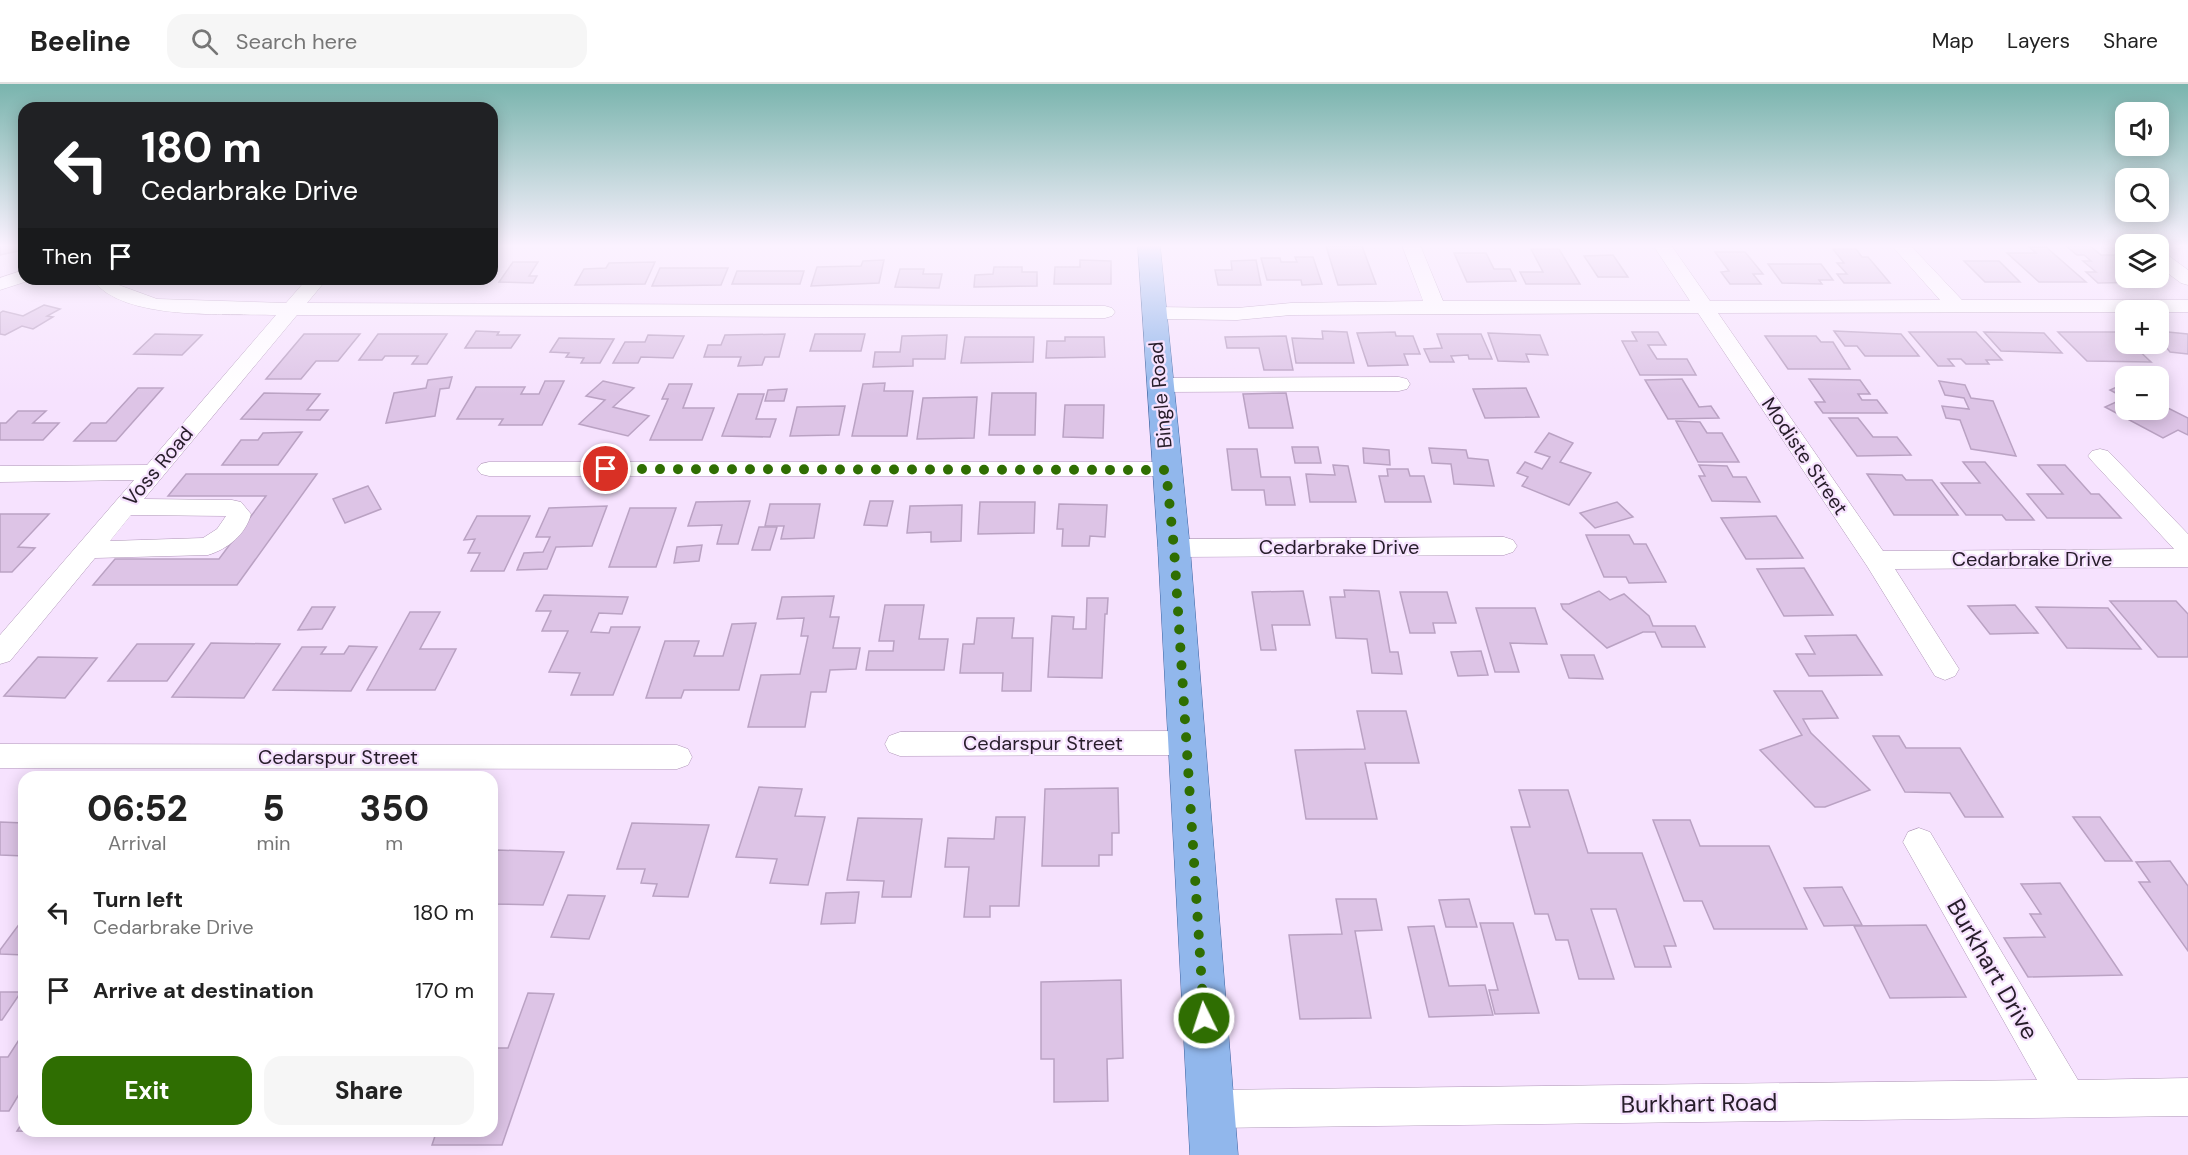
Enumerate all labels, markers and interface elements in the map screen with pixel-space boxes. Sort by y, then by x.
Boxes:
search box [167,14,587,68]
text: Beeline [30,23,131,60]
icon: search [188,25,221,58]
text: Search here [236,27,357,56]
text: Map [1932,27,1974,55]
text: Layers [2007,27,2070,55]
text: Share [2103,27,2158,55]
map controls [2115,102,2169,420]
button: sound [2115,102,2169,156]
text: 180 m [141,120,262,175]
icon: left [42,126,120,204]
button: search [2115,168,2169,222]
text: Cedarbrake Drive [141,173,358,208]
button: layers [2115,234,2169,288]
icon: arrive [104,240,137,273]
text: Then [42,242,92,271]
button: + [2115,300,2169,354]
street label: Bingle Road [1142,340,1178,450]
button: − [2115,366,2169,420]
street label: Modiste Street [1756,392,1854,520]
street label: Voss Road [117,421,199,511]
pin [580,443,631,494]
icon: arrive [589,452,622,485]
street label: Cedarbrake Drive [1259,534,1419,560]
street label: Cedarbrake Drive [1952,546,2112,572]
street label: Cedarspur Street [963,730,1123,756]
street label: Cedarspur Street [258,744,418,770]
text: 06:52 [87,785,188,832]
text: 5 [262,785,285,832]
text: 350 [359,785,429,832]
text: Arrival [108,830,166,856]
text: min [256,830,291,856]
text: m [385,830,403,856]
text: Turn left [93,885,183,914]
street label: Burkhart Drive [1940,893,2046,1045]
icon: left [42,896,75,929]
text: 180 m [413,898,474,927]
text: Cedarbrake Drive [93,914,254,940]
icon: arrive [42,974,75,1007]
text: Arrive at destination [93,976,314,1005]
text: 170 m [415,976,474,1005]
position arrow [1172,986,1236,1050]
button: Exit [42,1056,252,1125]
button: Share [264,1056,474,1125]
street label: Burkhart Road [1620,1086,1778,1120]

